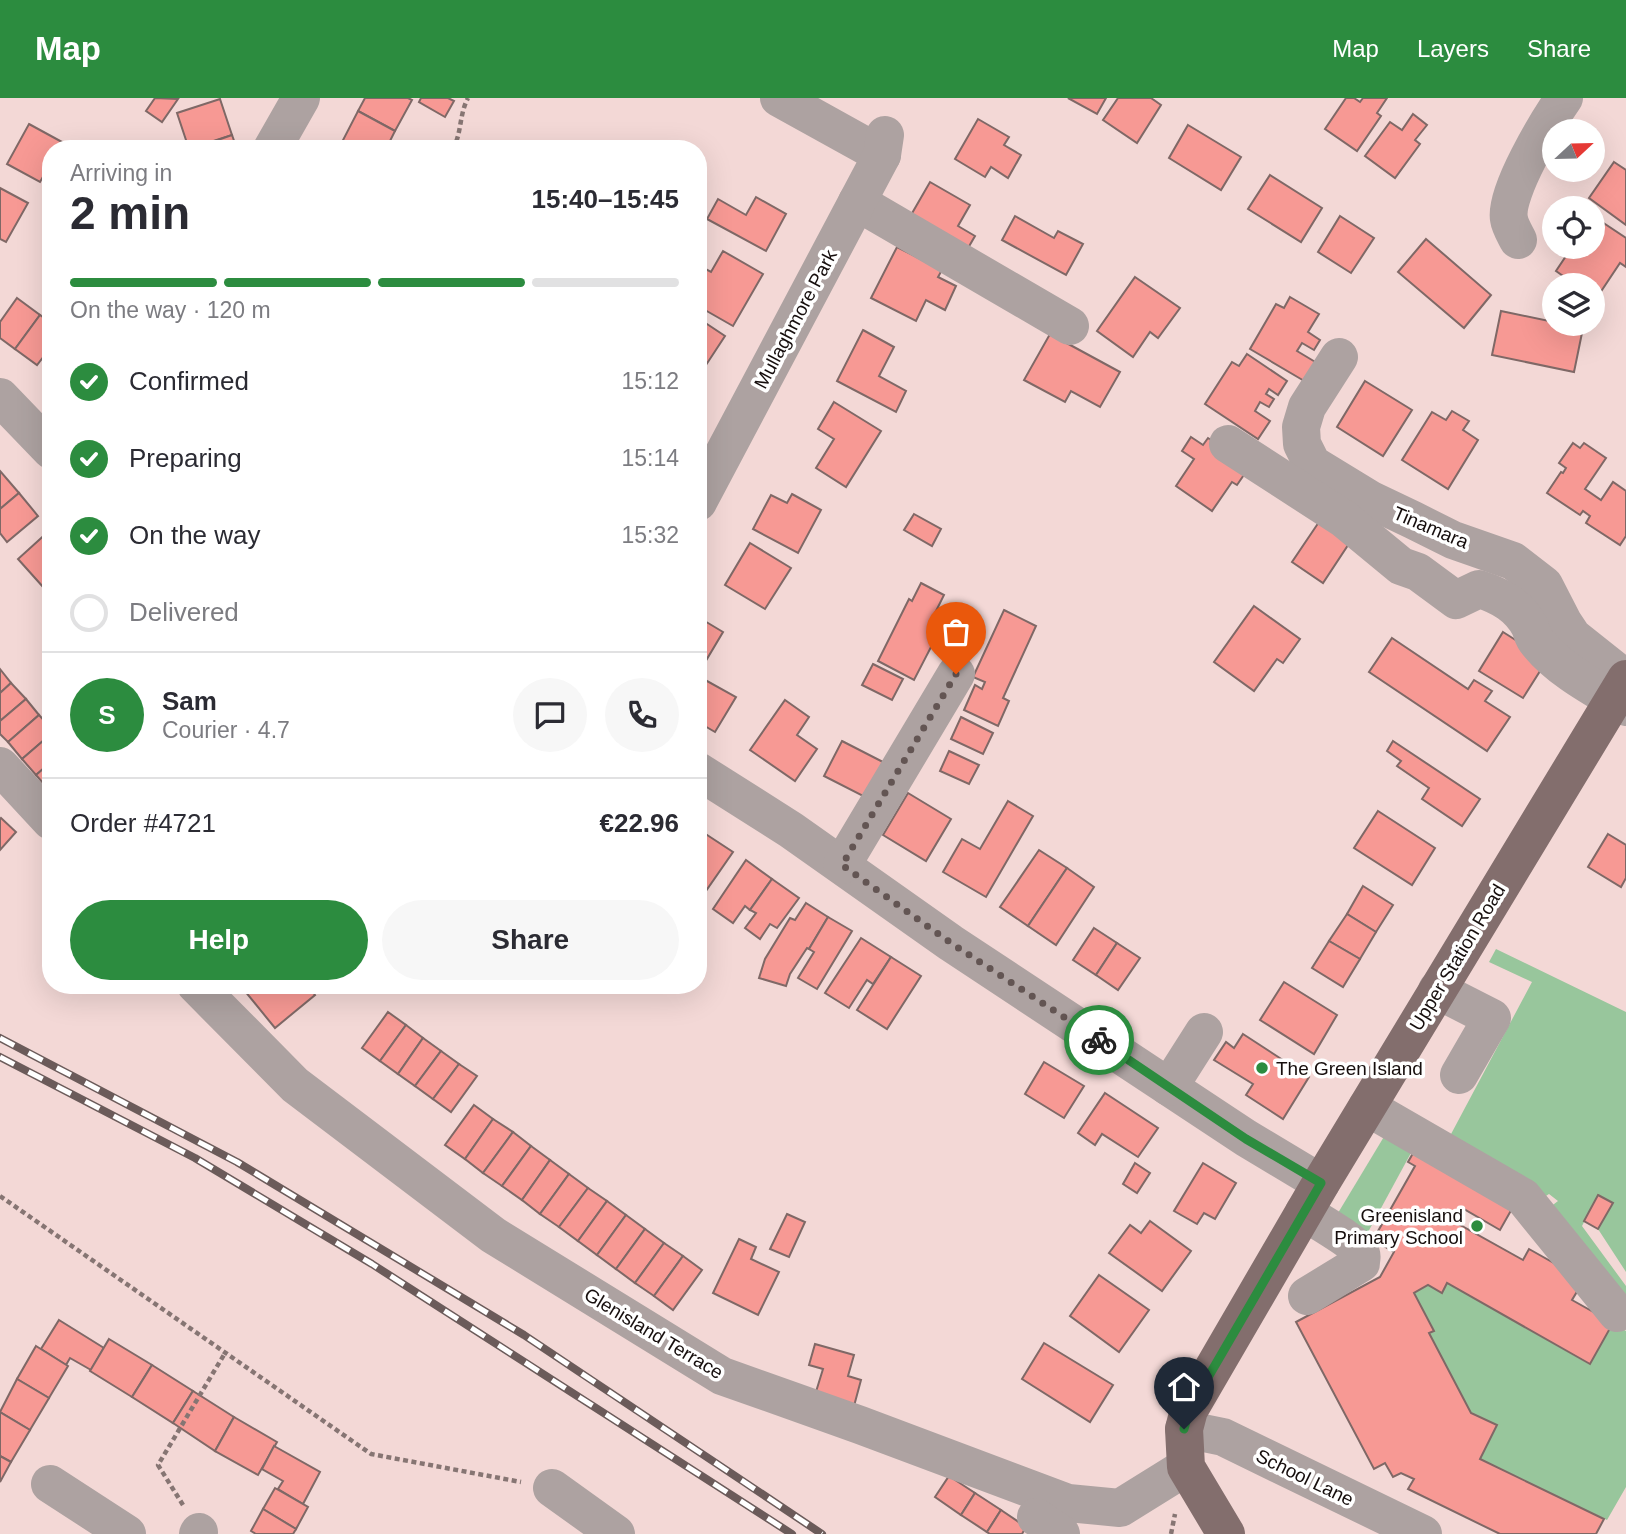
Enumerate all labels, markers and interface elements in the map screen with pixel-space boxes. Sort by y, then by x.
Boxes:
text: Map [35,30,101,67]
text: Map [1332,35,1379,62]
text: Layers [1417,35,1489,62]
text: Share [1527,35,1591,62]
north arrow [1542,119,1605,182]
map controls [1542,119,1605,336]
text: Arriving in [70,160,172,186]
text: 15:40–15:45 [532,184,679,214]
text: 2 min [70,187,190,239]
button: locate [1542,196,1605,259]
street label: Mullaghmore Park [750,246,841,392]
button: layers [1542,273,1605,336]
text: On the way · 120 m [70,297,271,323]
icon: check [70,363,108,401]
text: Confirmed [129,366,249,396]
text: 15:12 [621,368,679,394]
icon: check [70,440,108,478]
text: Preparing [129,443,242,473]
text: 15:14 [621,445,679,471]
street label: Tinamara [1390,502,1472,553]
icon: check [70,517,108,555]
text: On the way [129,520,261,550]
text: 15:32 [621,522,679,548]
text: Delivered [129,597,239,627]
pin [926,602,986,674]
icon: bag [937,613,975,651]
button: chat [513,678,587,752]
button: phone [605,678,679,752]
text: Sam [162,686,217,716]
text: S [98,700,116,730]
text: Courier · 4.7 [162,717,290,743]
text: Order #4721 [70,808,216,838]
text: €22.96 [599,808,679,838]
street label: Upper Station Road [1405,880,1509,1034]
button: Help [70,900,368,980]
button: Share [382,900,679,980]
courier [1064,1005,1134,1075]
icon: bike [1080,1021,1118,1059]
place label: The Green Island [1276,1058,1423,1079]
marker: The Green Island [1254,1060,1270,1076]
place label: Greenisland Primary School [1334,1205,1463,1248]
marker: Greenisland Primary School [1469,1218,1485,1234]
street label: Glenisland Terrace [581,1284,727,1383]
pin [1154,1357,1214,1429]
icon: home [1165,1368,1203,1406]
street label: School Lane [1253,1445,1357,1510]

